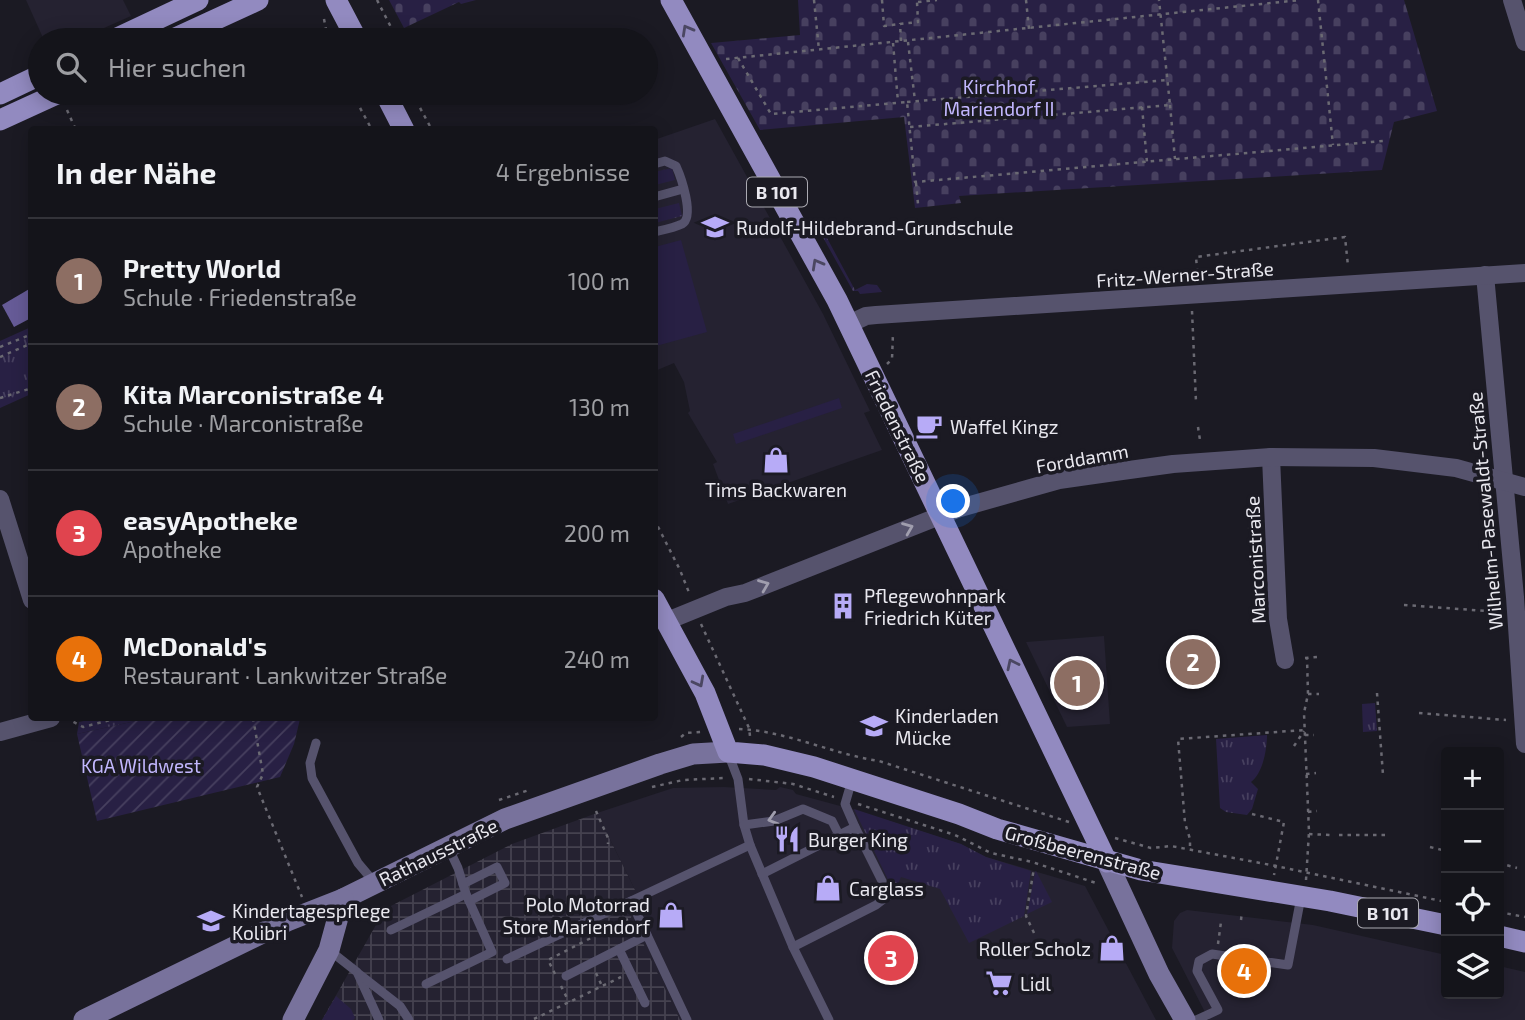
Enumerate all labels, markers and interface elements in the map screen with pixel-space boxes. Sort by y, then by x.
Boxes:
one-way arrow [682,25,695,37]
search box [28,28,658,105]
icon: search [52,48,90,86]
text: Hier suchen [108,51,246,82]
park label: Kirchhof Mariendorf II [943,75,1055,120]
text: In der Nähe [56,154,217,190]
text: 4 Ergebnisse [496,158,630,186]
road number: B 101 [747,177,807,206]
school or university icon: Rudolf-Hildebrand-Grundschule [700,212,730,242]
place label: Rudolf-Hildebrand-Grundschule [736,216,1013,239]
text: Pretty World [123,252,281,283]
street label: Fritz-Werner-Straße [1096,256,1274,292]
one-way arrow [812,259,825,271]
text: 1 [74,267,84,295]
text: 100 m [568,267,630,295]
text: Schule · Friedenstraße [123,283,357,311]
street label: Friedenstraße [861,366,935,486]
text: Kita Marconistraße 4 [123,378,384,409]
street label: Wilhelm-Pasewaldt-Straße [1463,391,1507,631]
text: 2 [72,393,86,421]
text: 130 m [569,393,630,421]
text: Schule · Marconistraße [123,409,364,437]
cafe icon: Waffel Kingz [914,411,944,441]
place label: Waffel Kingz [950,415,1058,438]
street label: Forddamm [1034,439,1130,477]
shop icon: Tims Backwaren [761,445,791,475]
place label: Tims Backwaren [705,478,847,501]
your location [936,484,970,518]
street label: Marconistraße [1240,495,1270,625]
text: easyApotheke [123,504,298,535]
text: 3 [72,519,86,547]
text: 200 m [564,519,630,547]
one-way arrow [901,523,913,537]
text: Apotheke [123,535,222,563]
one-way arrow [758,580,770,594]
place label: Pflegewohnpark Friedrich Küter [864,584,1006,629]
building icon: Pflegewohnpark Friedrich Küter [828,591,858,621]
text: McDonald's [123,630,267,661]
pin: 2 [1170,636,1216,688]
text: 4 [72,645,86,673]
text: 240 m [564,645,630,673]
pin: 1 [1054,657,1100,709]
one-way arrow [1006,659,1020,671]
text: Restaurant · Lankwitzer Straße [123,661,447,689]
one-way arrow [690,674,704,687]
place label: Kinderladen Mücke [895,704,999,749]
school or university icon: Kinderladen Mücke [859,711,889,741]
map controls [1441,747,1504,999]
button: + [1441,747,1504,810]
park label: KGA Wildwest [81,754,201,777]
button: − [1441,810,1504,873]
one-way arrow [768,811,780,826]
street label: Rathausstraße [375,813,501,891]
street label: Großbeerenstraße [1002,820,1164,884]
restaurant icon: Burger King [772,824,802,854]
place label: Burger King [808,828,908,851]
shop icon: Carglass [813,873,843,903]
button: locate [1441,873,1504,936]
place label: Carglass [849,877,924,900]
place label: Polo Motorrad Store Mariendorf [502,893,651,938]
road number: B 101 [1358,898,1418,928]
place label: Kindertagespflege Kolibri [232,899,390,944]
shop icon: Polo Motorrad Store Mariendorf [656,900,686,930]
school or university icon: Kindertagespflege Kolibri [196,906,226,936]
pin: 3 [868,932,914,984]
shop icon: Roller Scholz [1097,933,1127,963]
button: layers [1441,936,1504,999]
place label: Roller Scholz [979,937,1091,960]
pin: 4 [1221,945,1267,997]
supermarket icon: Lidl [984,968,1014,998]
place label: Lidl [1020,972,1051,995]

